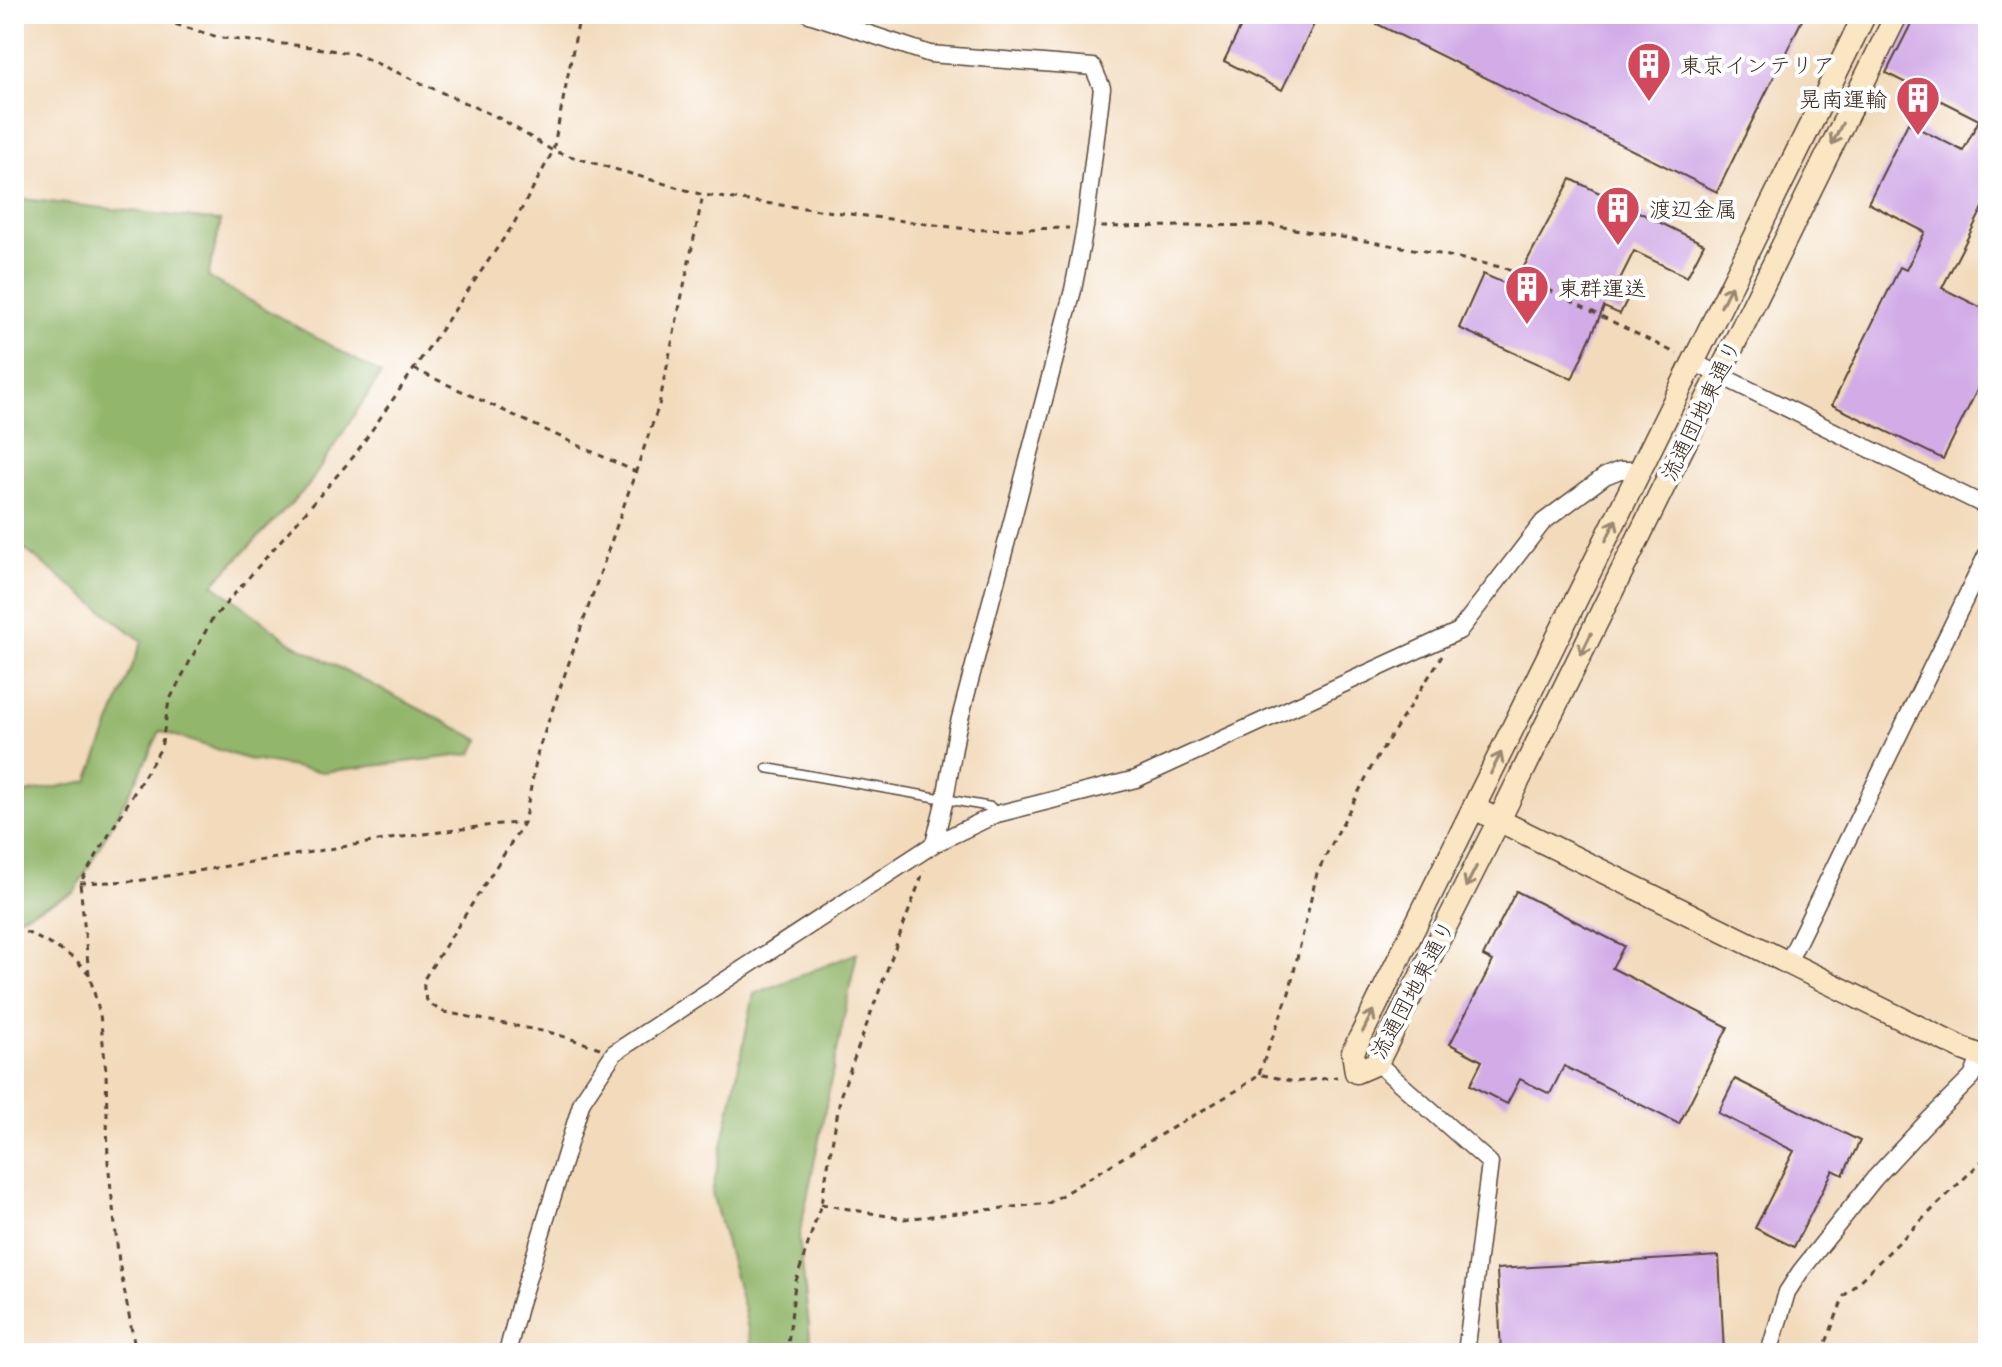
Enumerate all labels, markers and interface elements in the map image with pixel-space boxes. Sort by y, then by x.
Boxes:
building icon: 東京インテリア [1625,40,1673,103]
place label: 東京インテリア [1680,50,1835,79]
building icon: 晃南運輸 [1894,74,1942,137]
place label: 晃南運輸 [1799,84,1887,113]
one-way arrow [1829,122,1844,146]
building icon: 渡辺金属 [1594,184,1642,247]
place label: 渡辺金属 [1649,194,1737,223]
building icon: 東群運送 [1503,263,1551,326]
place label: 東群運送 [1558,273,1646,302]
one-way arrow [1719,285,1734,309]
street label: 流通団地東通り [1653,334,1747,486]
one-way arrow [1604,518,1619,542]
one-way arrow [1578,631,1593,655]
one-way arrow [1489,751,1504,775]
one-way arrow [1463,864,1478,888]
street label: 流通団地東通り [1363,914,1461,1064]
one-way arrow [1361,1010,1377,1034]

